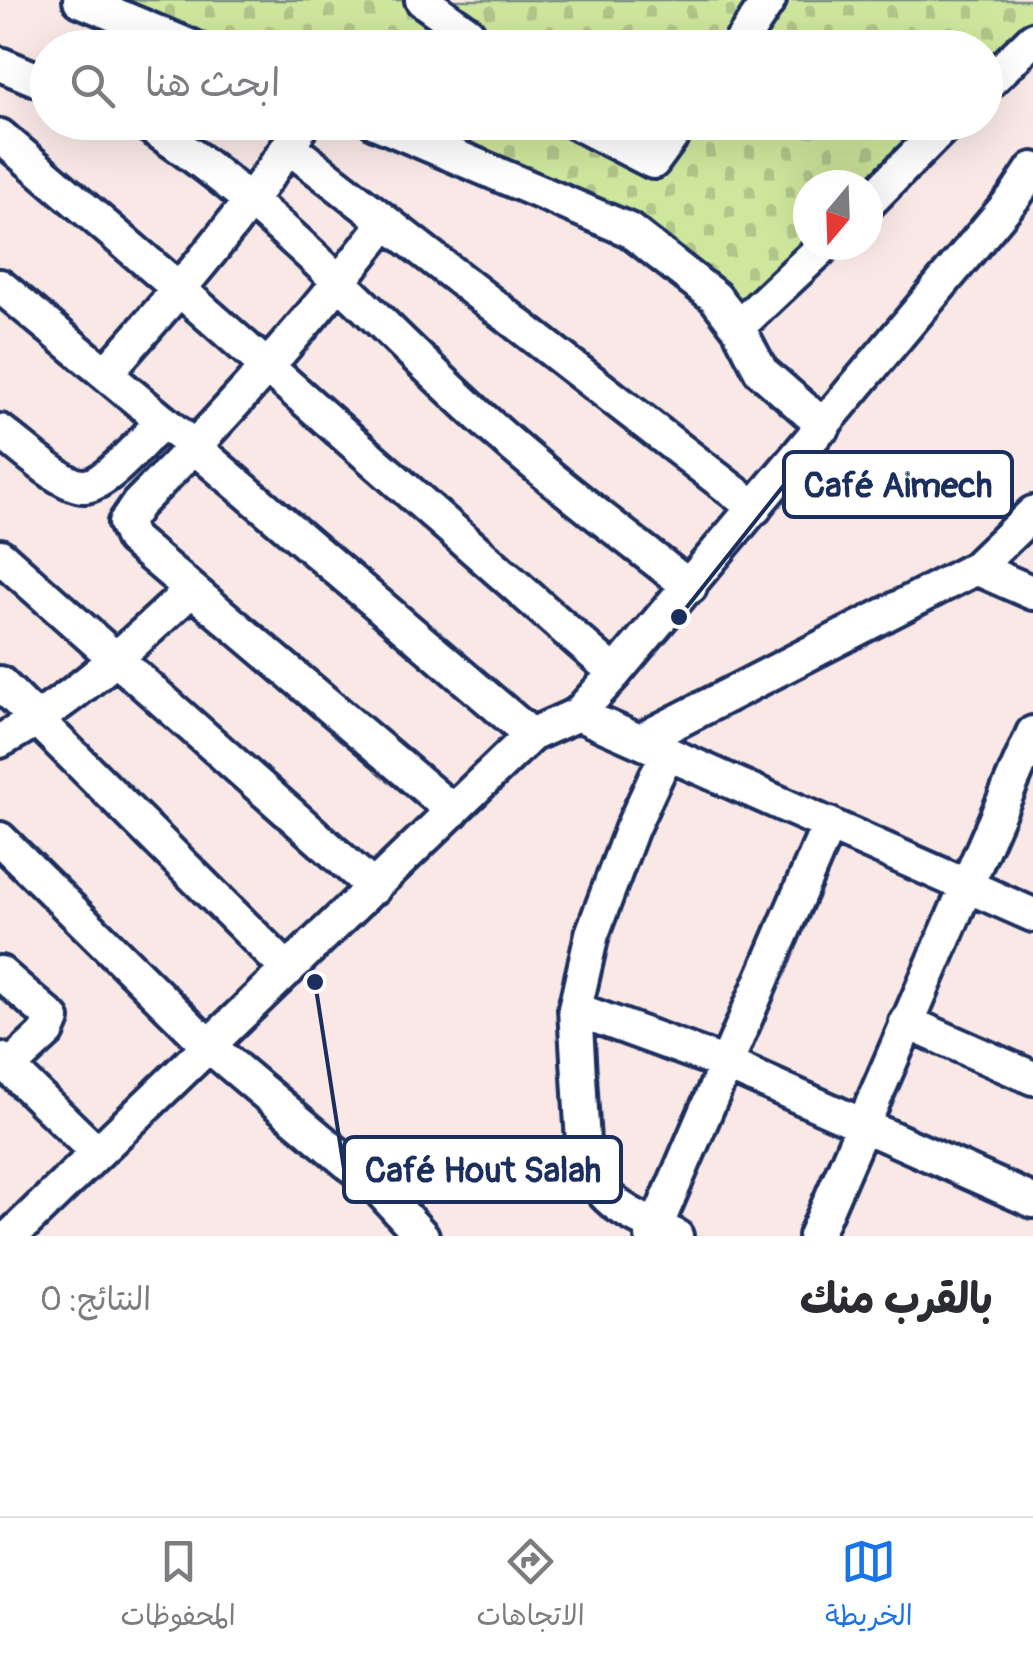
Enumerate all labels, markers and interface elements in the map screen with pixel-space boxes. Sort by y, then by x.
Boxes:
search box [30,30,1003,140]
icon: search [65,58,120,113]
text: ابحث هنا [145,60,280,108]
north arrow [793,170,883,260]
callout: Café Aimech [784,452,1012,517]
text: Café Aimech [804,464,992,508]
callout: Café Hout Salah [344,1137,621,1202]
text: Café Hout Salah [365,1149,601,1193]
text: بالقرب منك [800,1274,993,1326]
text: النتائج: 0 [40,1280,151,1320]
tab: المحفوظات [120,1534,236,1640]
tab: الاتجاهات [476,1534,585,1640]
tab: الخريطة [825,1534,913,1640]

